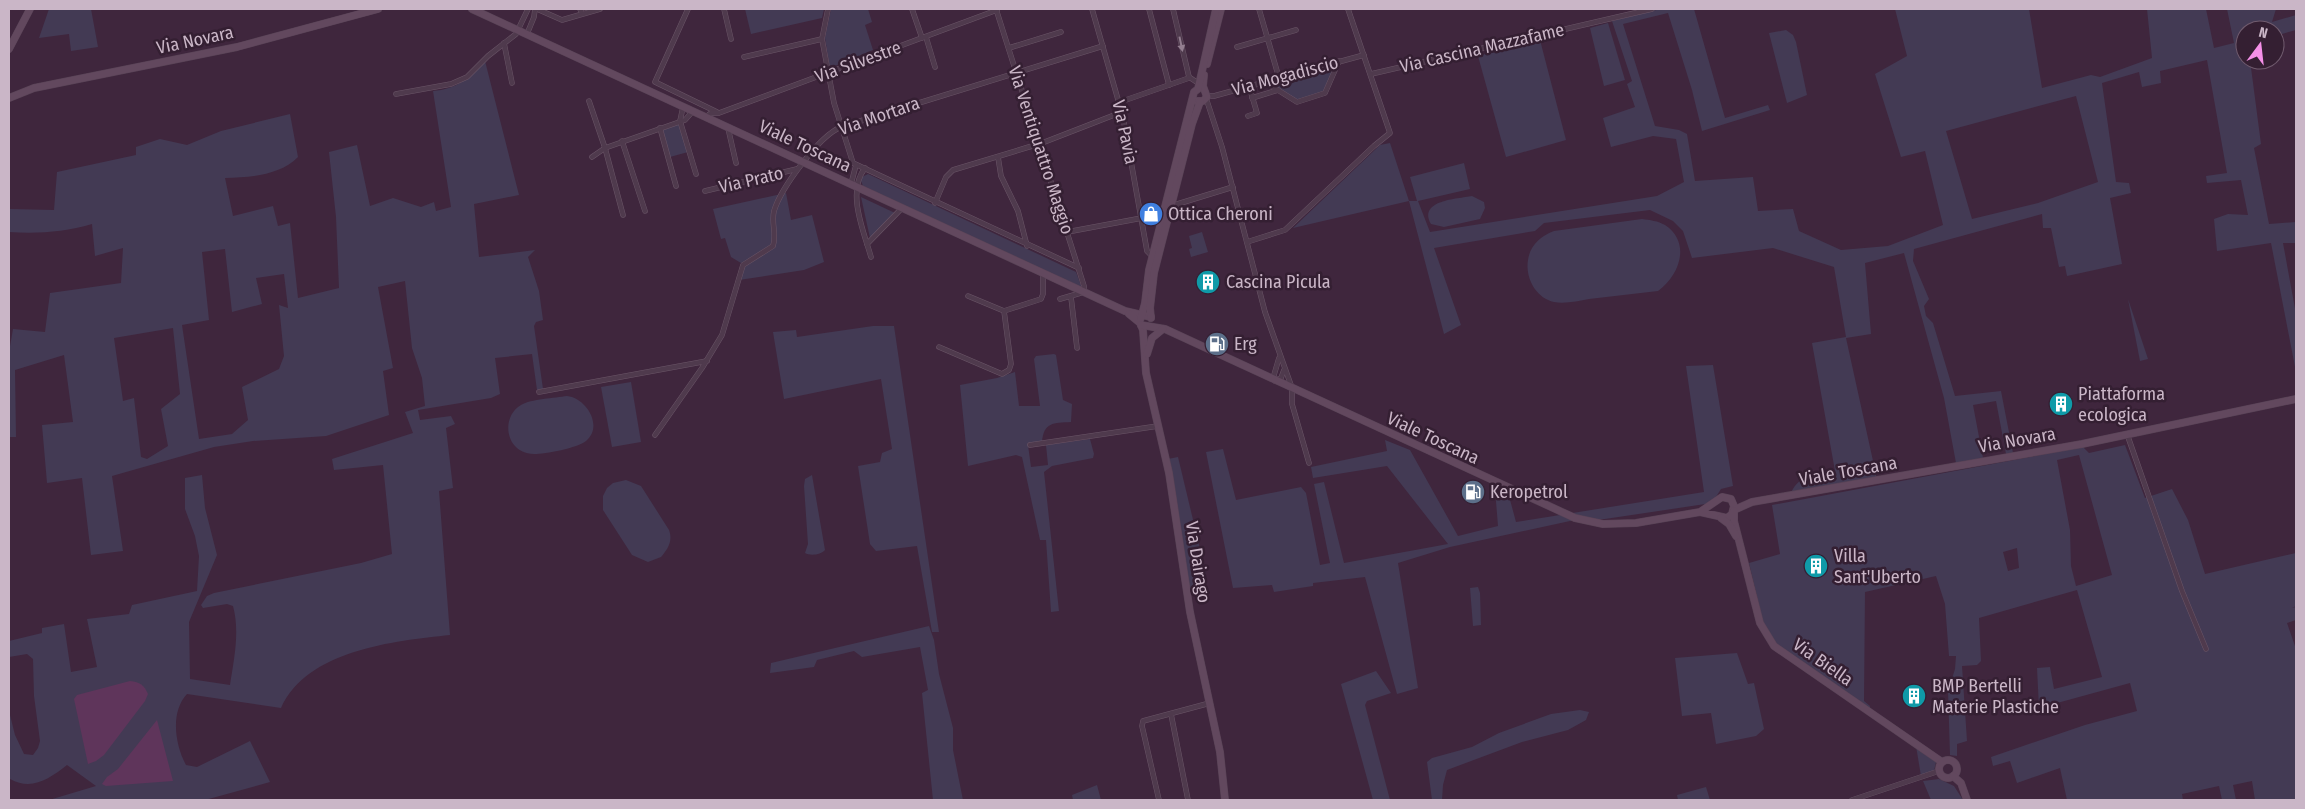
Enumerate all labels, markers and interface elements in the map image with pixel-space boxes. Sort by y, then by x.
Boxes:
street label: Via Cascina Mazzafame [1398,18,1566,78]
north arrow [2235,20,2285,70]
street label: Via Novara [154,21,236,59]
text: N [2257,24,2269,42]
street label: Via Silvestre [812,36,904,88]
one-way arrow [1177,36,1185,51]
street label: Via Mogadiscio [1229,51,1341,101]
street label: Via Ventiquattro Maggio [1003,63,1079,237]
street label: Via Mortara [836,92,923,140]
street label: Via Pavia [1107,98,1143,166]
street label: Viale Toscana [755,115,855,177]
street label: Via Prato [717,162,785,198]
shop icon: Ottica Cheroni [1138,201,1164,227]
place label: Ottica Cheroni [1168,203,1273,225]
building icon: Cascina Picula [1195,269,1221,295]
place label: Cascina Picula [1226,271,1331,293]
fuel station icon: Erg [1204,331,1230,357]
place label: Erg [1234,333,1257,355]
place label: Piattaforma ecologica [2078,383,2165,426]
building icon: Piattaforma ecologica [2048,391,2074,417]
street label: Viale Toscana [1383,407,1483,469]
street label: Via Novara [1977,422,2058,458]
street label: Viale Toscana [1797,452,1899,490]
fuel station icon: Keropetrol [1460,479,1486,505]
place label: Keropetrol [1490,481,1568,503]
street label: Via Dairago [1181,520,1215,604]
place label: Villa Sant'Uberto [1834,545,1921,588]
building icon: Villa Sant'Uberto [1803,553,1829,579]
street label: Via Biella [1789,633,1857,691]
place label: BMP Bertelli Materie Plastiche [1932,675,2059,718]
building icon: BMP Bertelli Materie Plastiche [1901,683,1927,709]

